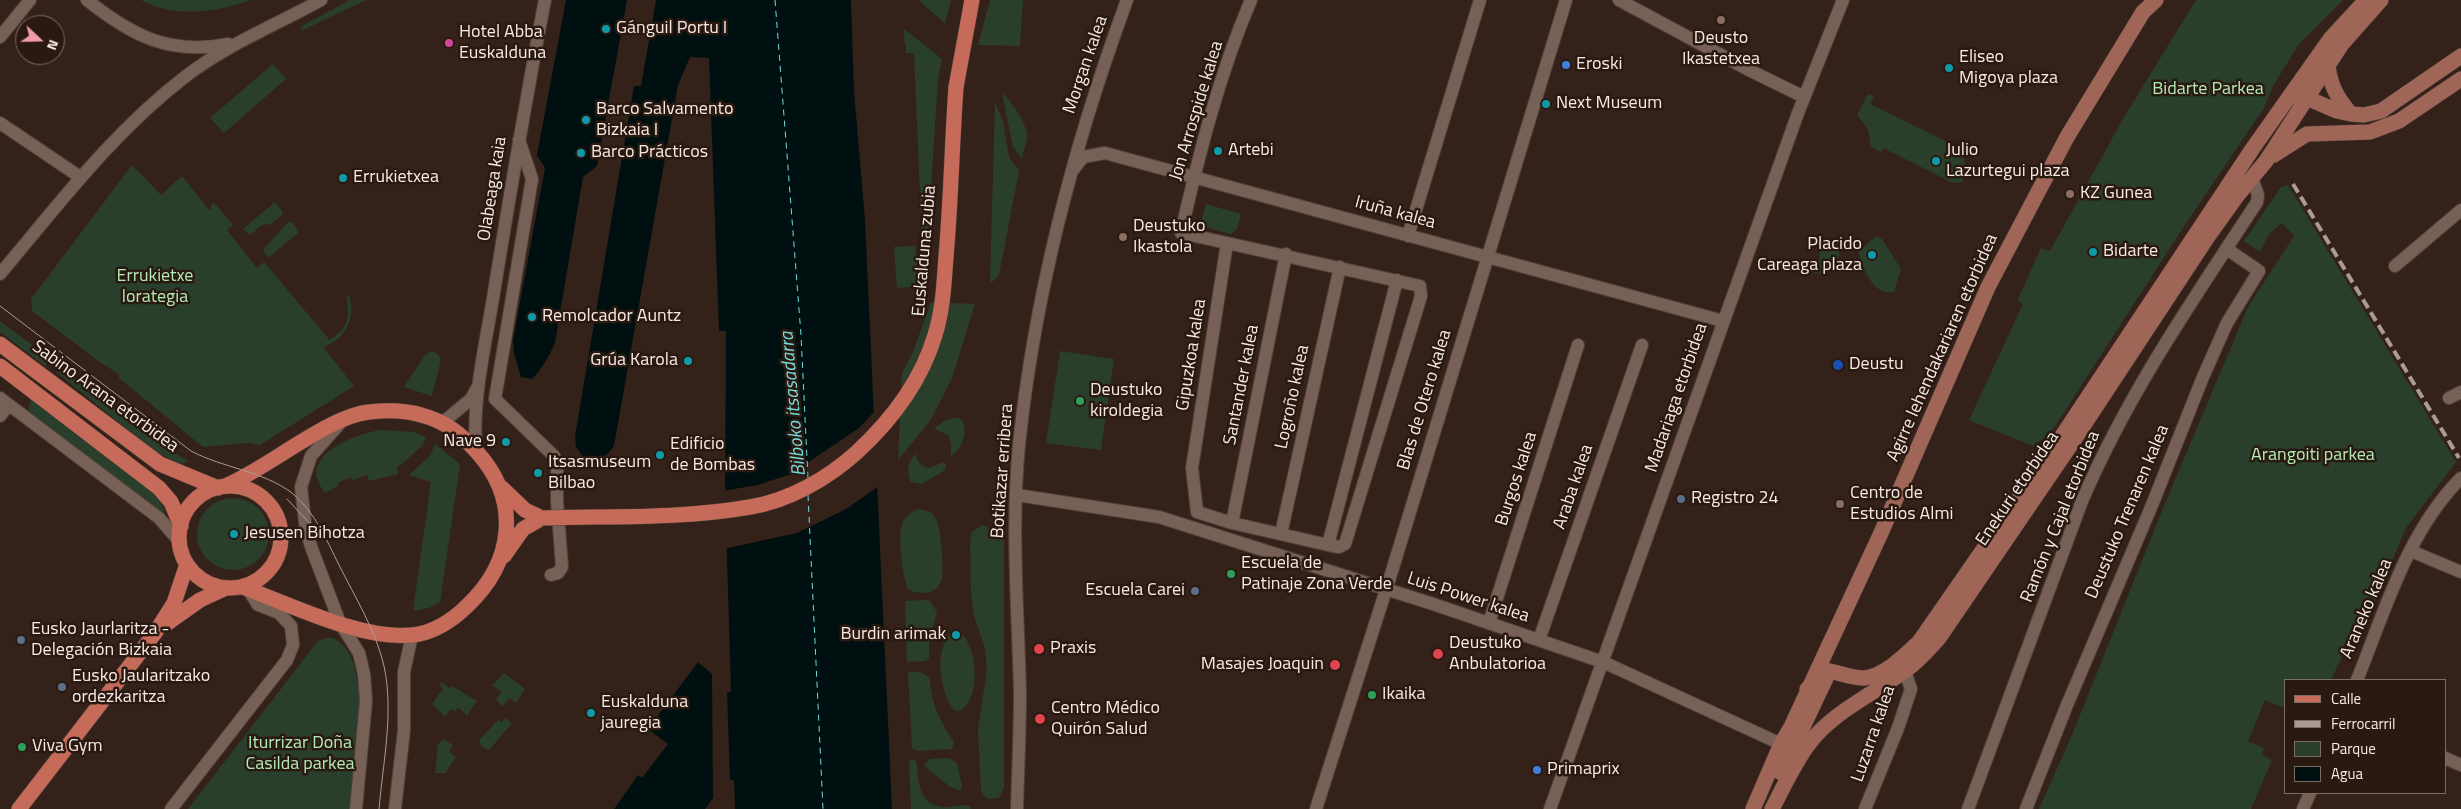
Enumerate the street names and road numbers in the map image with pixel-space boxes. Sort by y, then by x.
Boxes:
street label: Morgan kalea [1059,13,1113,117]
street label: Jon Arrospide kalea [1165,39,1229,183]
street label: Olabeaga kaia [474,135,512,243]
street label: Euskalduna zubia [909,185,941,317]
street label: Iruña kalea [1352,192,1438,234]
street label: Agirre lehendakariaren etorbidea [1883,231,2003,465]
street label: Gipuzkoa kalea [1172,298,1212,412]
street label: Madariaga etorbidea [1641,321,1713,475]
street label: Santander kalea [1220,323,1264,447]
street label: Blas de Otero kalea [1393,327,1457,473]
street label: Sabino Arana etorbidea [27,337,183,457]
street label: Logroño kalea [1271,343,1315,451]
street label: Botikazar erribera [988,403,1018,539]
street label: Deustuko Trenaren kalea [2082,422,2174,602]
street label: Enekuri etorbidea [1972,428,2064,550]
street label: Ramón y Cajal etorbidea [2017,428,2105,606]
street label: Burgos kalea [1492,429,1542,529]
street label: Araba kalea [1549,442,1599,532]
street label: Araneko kalea [2336,556,2398,662]
street label: Luis Power kalea [1404,568,1532,628]
street label: Luzarra kalea [1847,683,1901,785]

